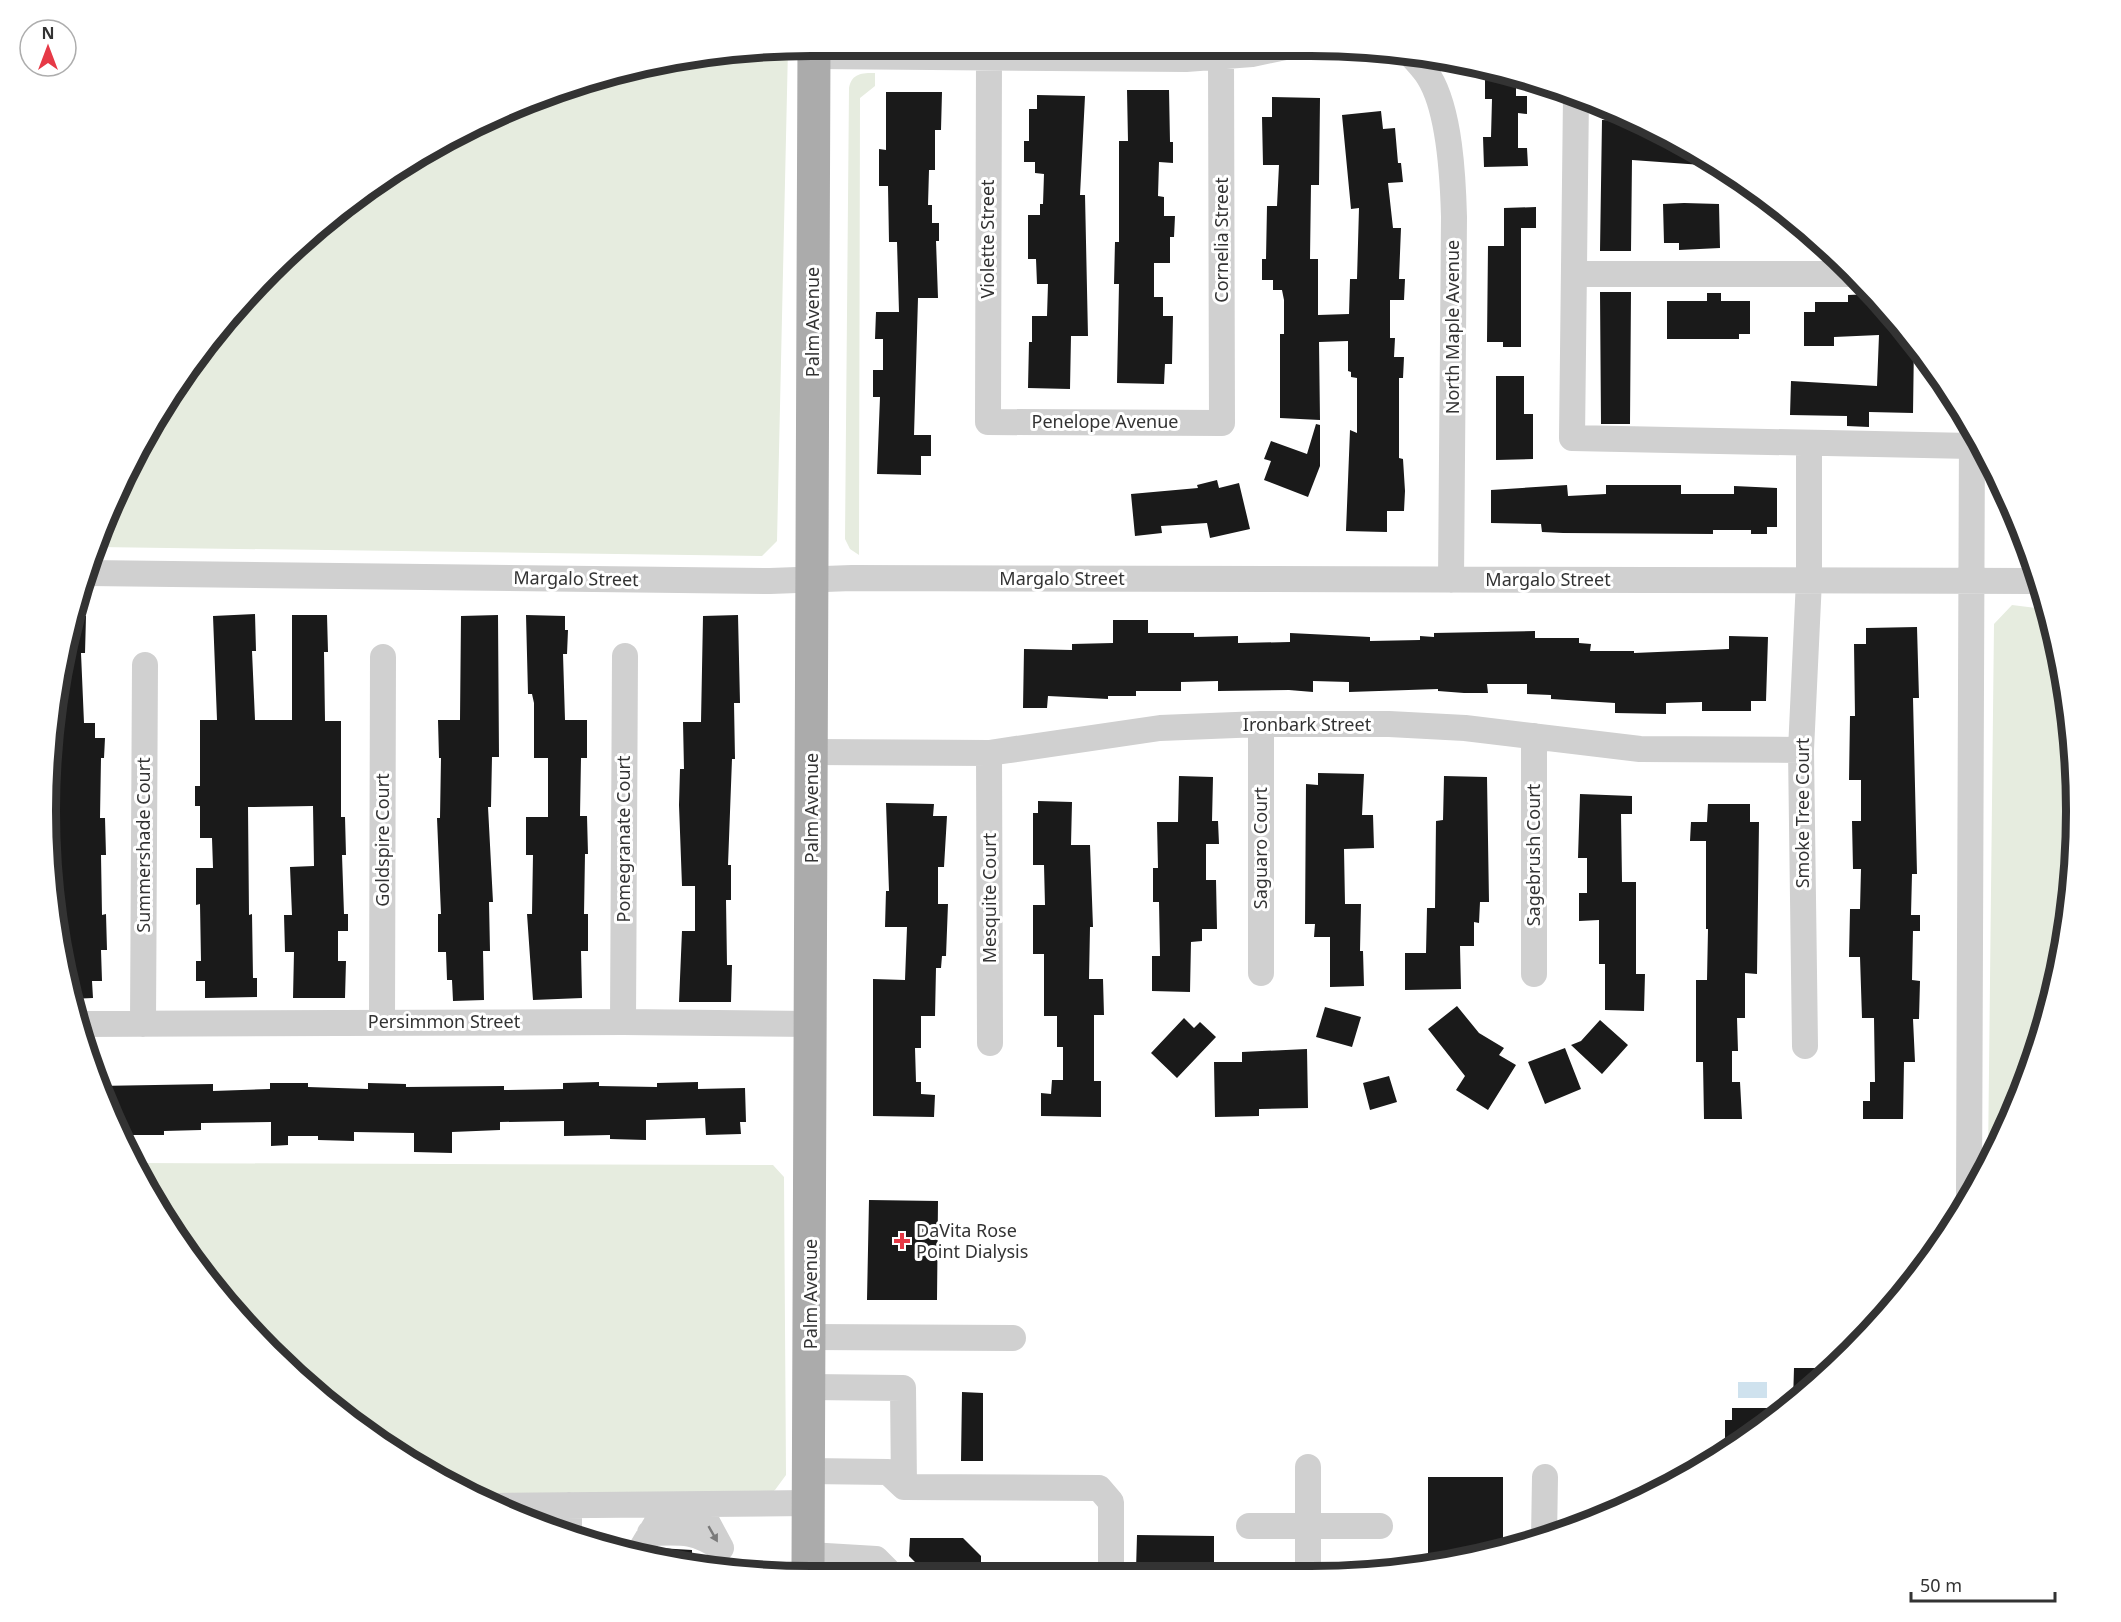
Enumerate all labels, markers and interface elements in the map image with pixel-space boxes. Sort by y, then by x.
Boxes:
north arrow [18,18,78,78]
text: N [41,22,55,44]
street label: Cornelia Street [1209,177,1233,303]
street label: Violette Street [975,179,999,299]
street label: North Maple Avenue [1440,240,1464,414]
street label: Palm Avenue [800,267,824,377]
street label: Penelope Avenue [1032,409,1178,433]
street label: Margalo Street [513,565,639,591]
street label: Margalo Street [999,566,1125,590]
street label: Margalo Street [1485,567,1611,591]
street label: Ironbark Street [1243,712,1372,736]
street label: Smoke Tree Court [1790,737,1814,888]
street label: Palm Avenue [799,753,823,863]
street label: Pomegranate Court [611,755,635,922]
street label: Summershade Court [131,757,155,933]
street label: Goldspire Court [370,773,394,907]
street label: Sagebrush Court [1521,783,1545,926]
street label: Saguaro Court [1248,786,1272,909]
street label: Mesquite Court [977,832,1001,963]
street label: Persimmon Street [368,1009,521,1033]
place label: DaVita Rose Point Dialysis [916,1218,1028,1263]
marker: DaVita Rose Point Dialysis [893,1232,911,1250]
street label: Palm Avenue [798,1239,822,1349]
one-way arrow [708,1526,719,1542]
scale bar [1911,1565,2055,1603]
text: 50 m [1920,1573,1962,1597]

